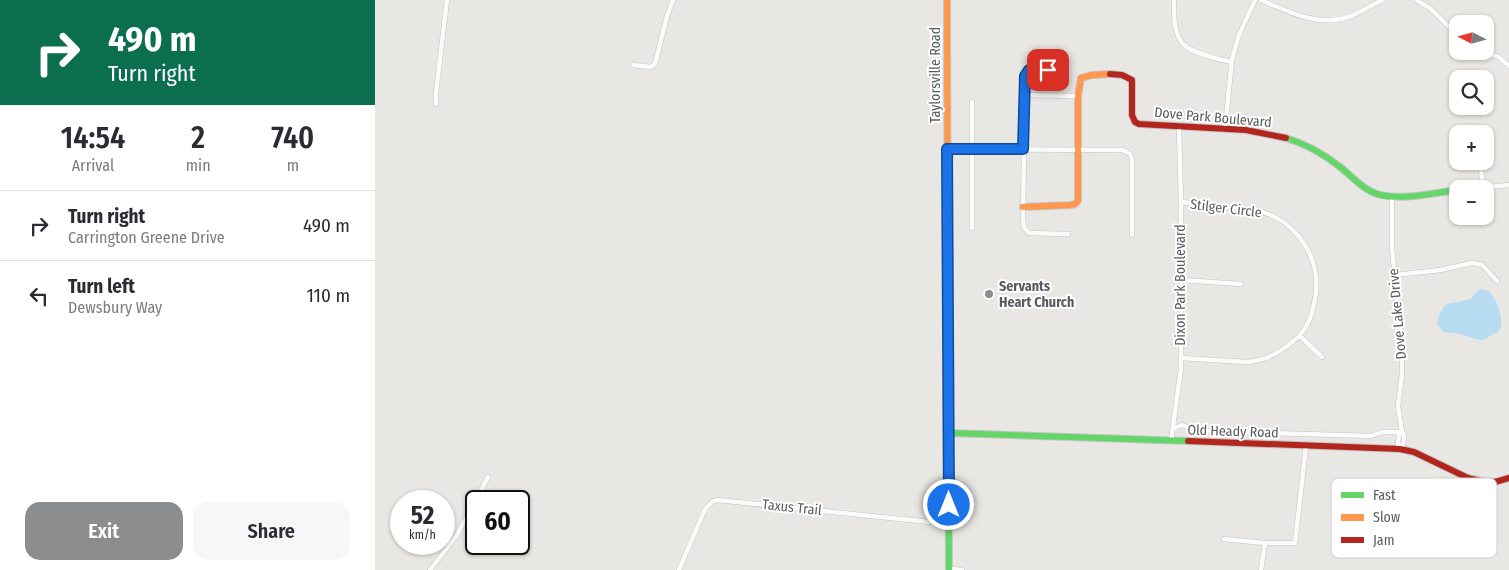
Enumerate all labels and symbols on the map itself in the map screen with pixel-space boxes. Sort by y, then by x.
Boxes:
north arrow [1449,15,1494,60]
street label: Taylorsville Road [927,27,944,123]
pin [1027,49,1069,91]
street label: Dove Park Boulevard [1154,104,1272,131]
street label: Stilger Circle [1189,196,1263,221]
street label: Dixon Park Boulevard [1172,224,1189,346]
street label: Dove Lake Drive [1385,268,1410,360]
place label: Servants Heart Church [999,278,1074,311]
marker: Servants Heart Church [983,288,995,300]
street label: Old Heady Road [1187,421,1279,442]
position arrow [922,478,974,530]
legend [1331,478,1497,558]
text: Fast [1373,487,1396,504]
speed limit sign: 60 [465,490,530,555]
street label: Taxus Trail [761,496,823,519]
text: Slow [1373,509,1400,526]
text: Jam [1373,532,1394,549]

